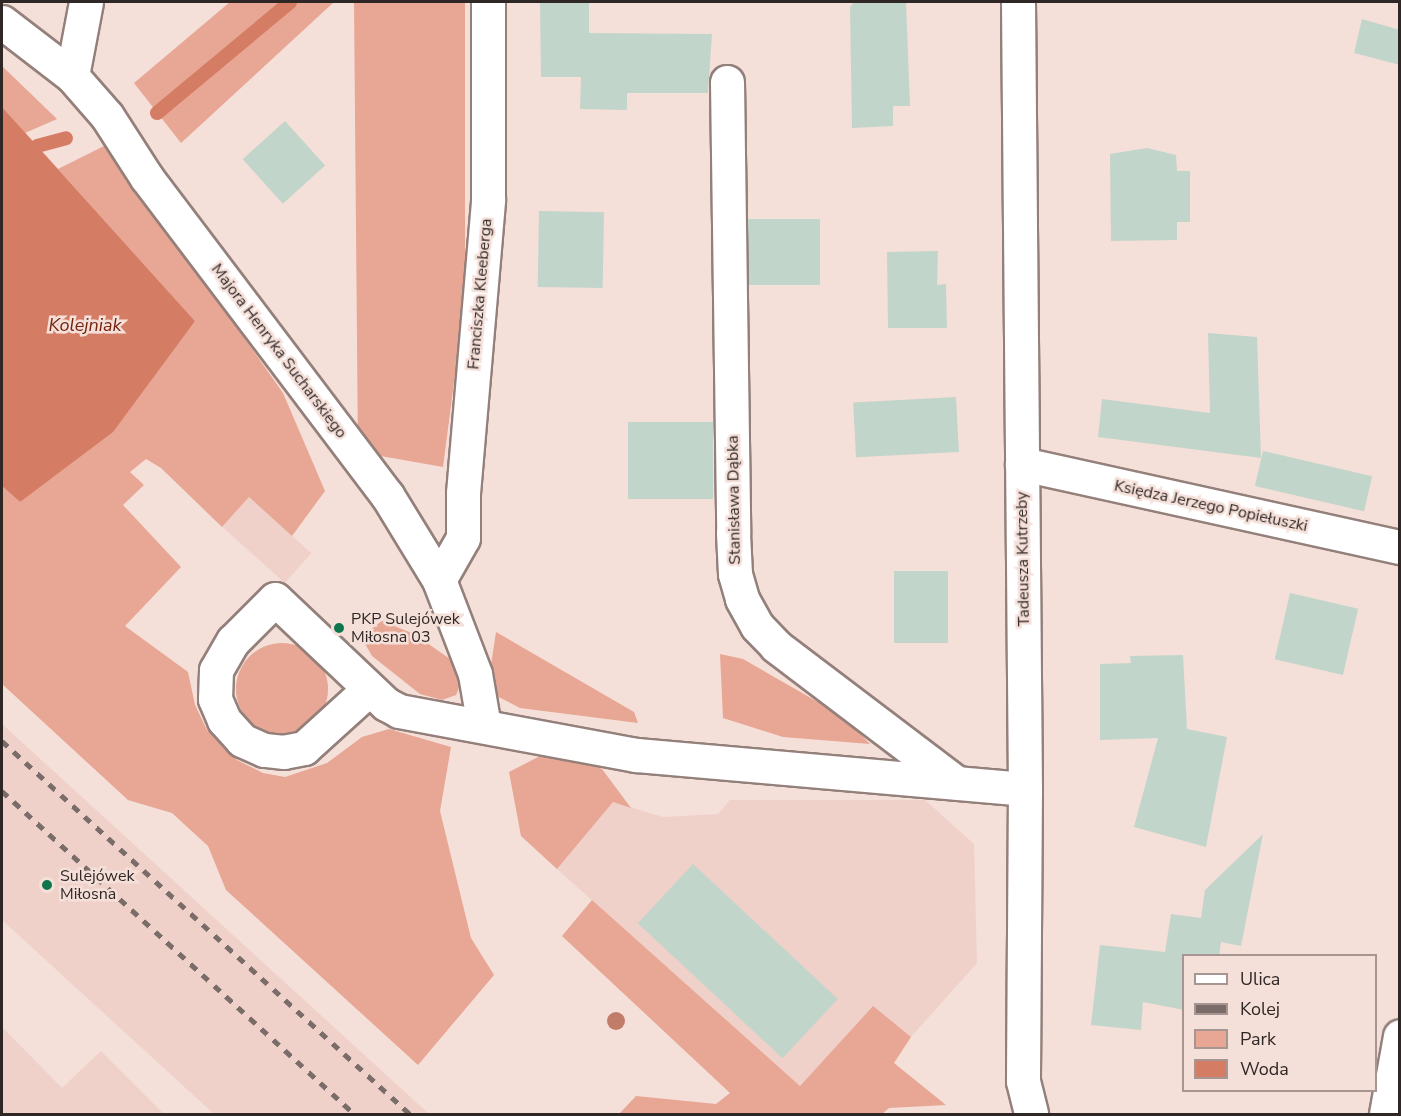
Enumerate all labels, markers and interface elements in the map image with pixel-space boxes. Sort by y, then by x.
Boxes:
street label: Franciszka Kleeberga [464,218,496,370]
street label: Majora Henryka Sucharskiego [207,260,351,442]
water label: Kolejniak [48,314,122,336]
street label: Stanisława Dąbka [723,435,745,565]
street label: Księdza Jerzego Popiełuszki [1113,476,1309,536]
street label: Tadeusza Kutrzeby [1012,492,1034,626]
place label: PKP Sulejówek Miłosna 03 [351,609,460,647]
marker: PKP Sulejówek Miłosna 03 [332,621,346,635]
place label: Sulejówek Miłosna [60,866,134,904]
marker: Sulejówek Miłosna [38,876,56,894]
legend [1182,954,1377,1092]
text: Ulica [1240,967,1280,991]
text: Kolej [1240,997,1280,1021]
text: Park [1240,1027,1276,1051]
text: Woda [1240,1057,1289,1081]

